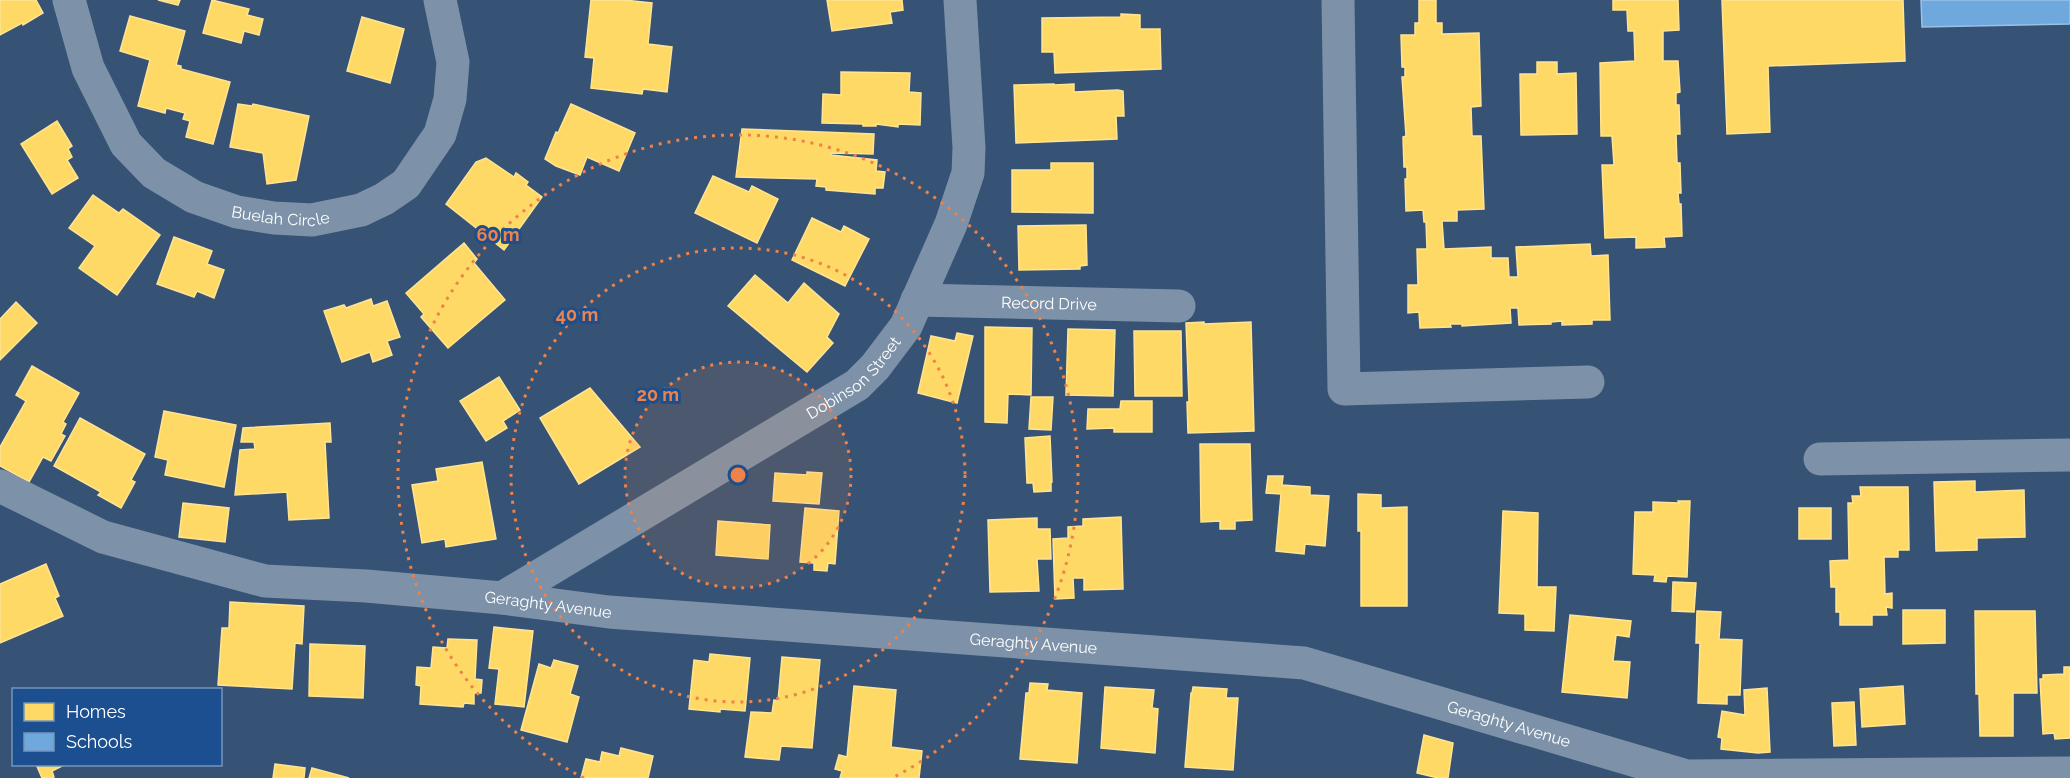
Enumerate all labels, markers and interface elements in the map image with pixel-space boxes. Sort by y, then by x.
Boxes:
street label: Buelah Circle [230,202,331,230]
text: 60 m [476,224,520,245]
street label: Record Drive [1001,292,1097,314]
text: 40 m [556,304,598,325]
street label: Dobinson Street [803,332,905,423]
text: 20 m [637,384,679,405]
centre of rings [728,465,748,485]
street label: Geraghty Avenue [484,587,613,622]
street label: Geraghty Avenue [969,629,1098,657]
legend [12,688,222,766]
street label: Geraghty Avenue [1445,696,1573,751]
text: Homes [66,701,126,722]
text: Schools [66,731,133,752]

